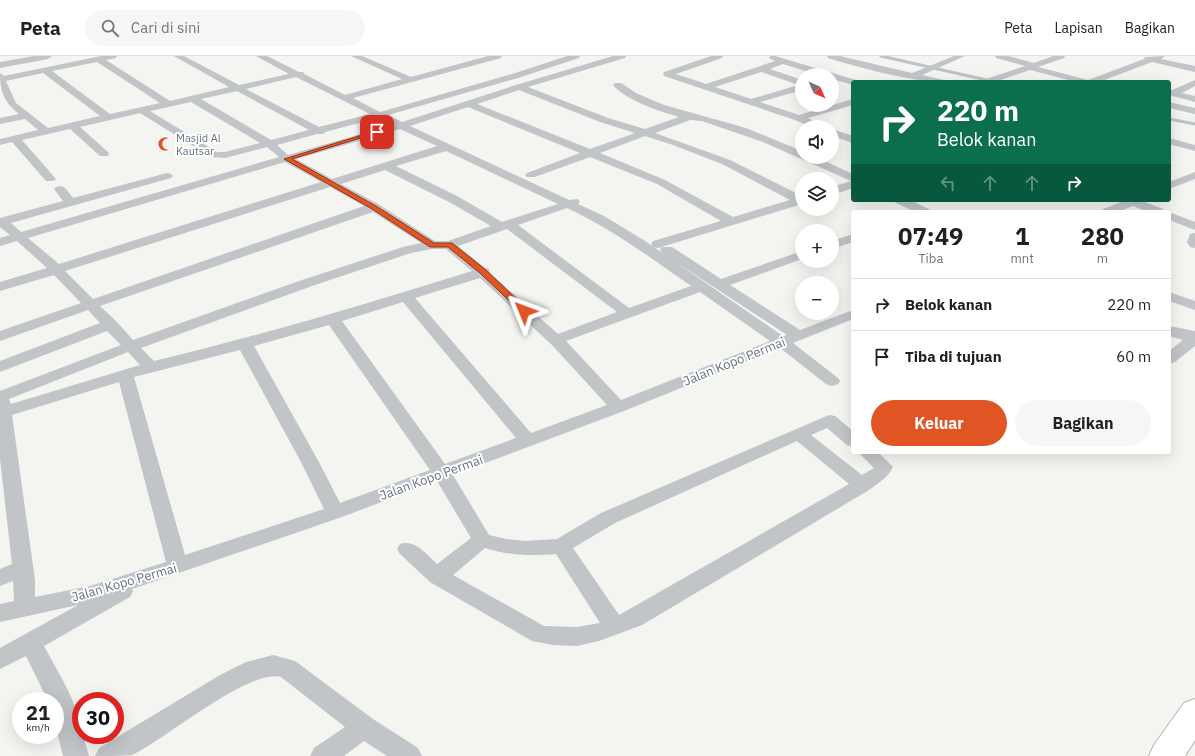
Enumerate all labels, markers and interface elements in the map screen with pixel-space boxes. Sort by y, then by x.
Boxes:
search box [85,10,365,46]
text: Peta [20,16,61,40]
icon: search [99,17,121,39]
text: Cari di sini [131,18,200,37]
text: Peta [1004,19,1032,37]
text: Lapisan [1054,19,1103,37]
text: Bagikan [1125,19,1175,37]
north arrow [795,68,839,112]
map controls [795,68,839,320]
text: 220 m [937,92,1019,129]
icon: right [871,96,923,148]
pin [360,115,394,149]
button: sound [795,120,839,164]
icon: arrive [366,121,388,143]
text: Belok kanan [937,128,1036,151]
place label: Masjid Al Kautsar [176,131,221,158]
mosque icon: Masjid Al Kautsar [157,136,173,152]
button: layers [795,172,839,216]
icon: left [937,172,959,194]
icon: ahead [979,172,1001,194]
icon: ahead [1021,172,1043,194]
icon: right [1063,172,1085,194]
text: 07:49 [898,220,964,252]
text: 1 [1015,220,1029,252]
text: 280 [1081,220,1124,252]
button: + [795,224,839,268]
text: Tiba [918,250,943,267]
text: mnt [1011,250,1034,267]
text: m [1097,250,1108,267]
button: − [795,276,839,320]
position arrow [503,290,545,332]
icon: right [871,294,893,316]
text: Belok kanan [905,295,992,314]
text: 220 m [1107,295,1151,314]
street label: Jalan Kopo Permai [681,333,788,390]
icon: arrive [871,346,893,368]
text: Tiba di tujuan [905,347,1002,366]
text: 60 m [1116,347,1151,366]
button: Keluar [871,400,1007,446]
button: Bagikan [1015,400,1151,446]
street label: Jalan Kopo Permai [377,451,485,504]
street label: Jalan Kopo Permai [70,559,179,606]
speed limit sign: 30 [72,692,124,744]
text: 21 [26,699,50,726]
text: km/h [26,721,50,734]

